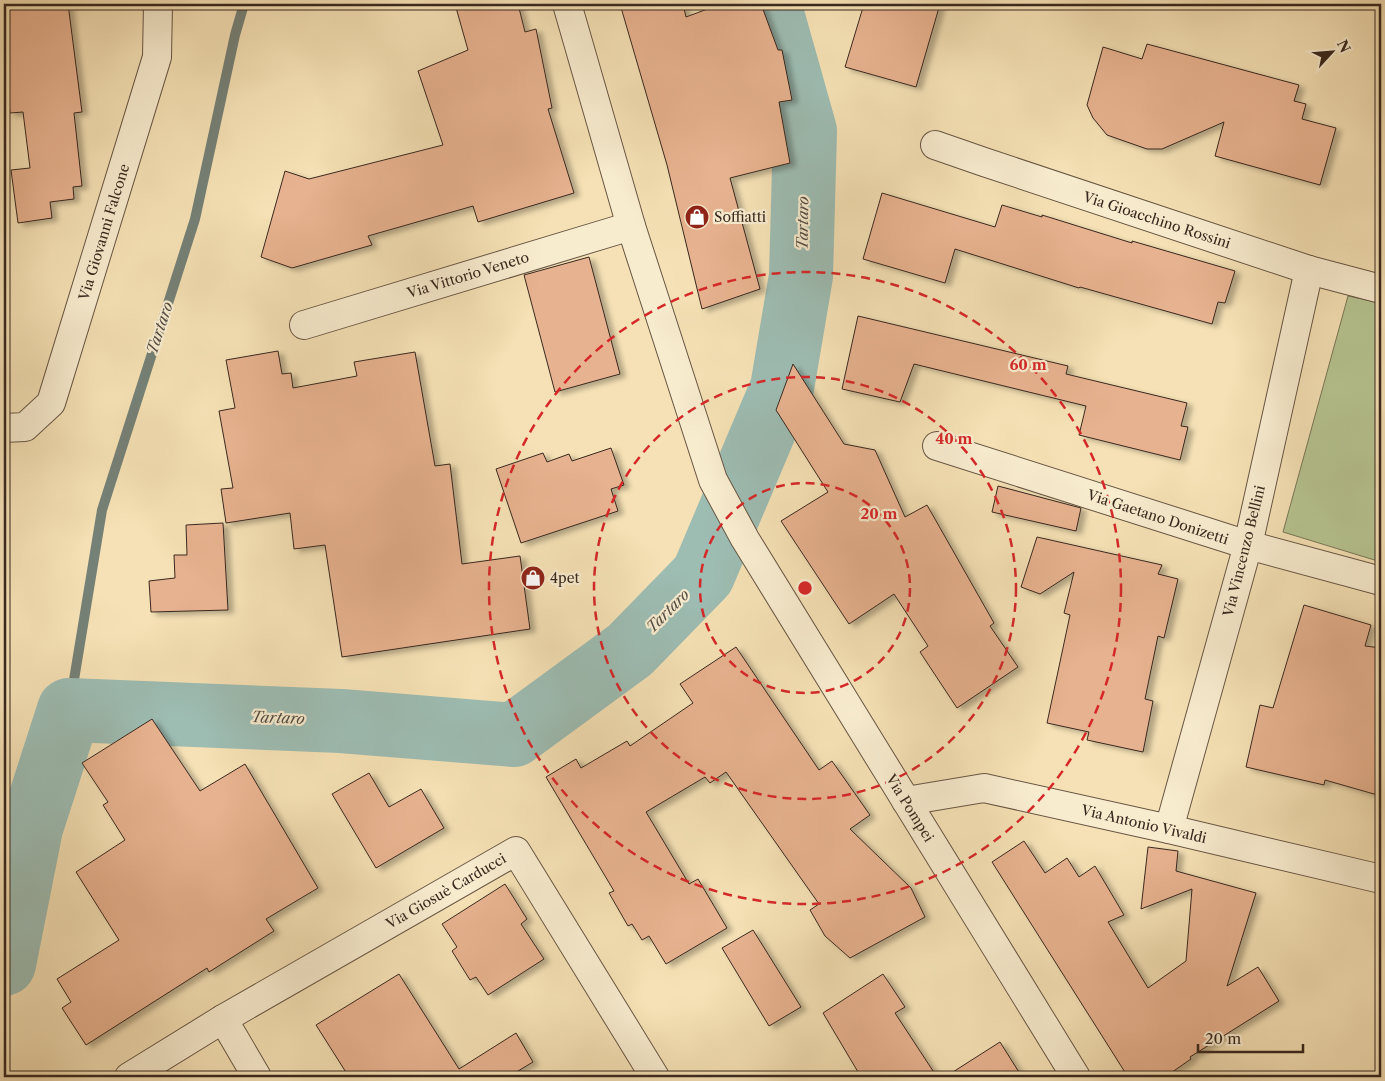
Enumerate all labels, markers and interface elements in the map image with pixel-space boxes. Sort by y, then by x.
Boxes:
north arrow [1308,28,1358,78]
text: N [1333,37,1354,56]
street label: Via Giovanni Falcone [74,161,133,303]
street label: Via Gioacchino Rossini [1080,187,1233,252]
water label: Tartaro [793,196,812,250]
shop icon: Soffiatti [684,204,710,230]
place label: Soffiatti [714,208,766,226]
street label: Via Vittorio Veneto [404,248,531,302]
water label: Tartaro [142,300,177,356]
text: 60 m [1009,355,1047,374]
text: 40 m [935,429,973,448]
street label: Via Vincenzo Bellini [1219,484,1269,619]
street label: Via Gaetano Donizetti [1084,485,1231,548]
text: 20 m [860,504,898,523]
shop icon: 4pet [520,565,546,591]
place label: 4pet [550,569,580,587]
centre of rings [796,579,814,597]
water label: Tartaro [642,585,693,636]
water label: Tartaro [251,707,305,728]
street label: Via Pompei [882,770,938,845]
street label: Via Antonio Vivaldi [1079,801,1208,847]
street label: Via Giosuè Carducci [382,849,509,933]
scale bar [1198,1021,1302,1053]
text: 20 m [1205,1029,1241,1048]

